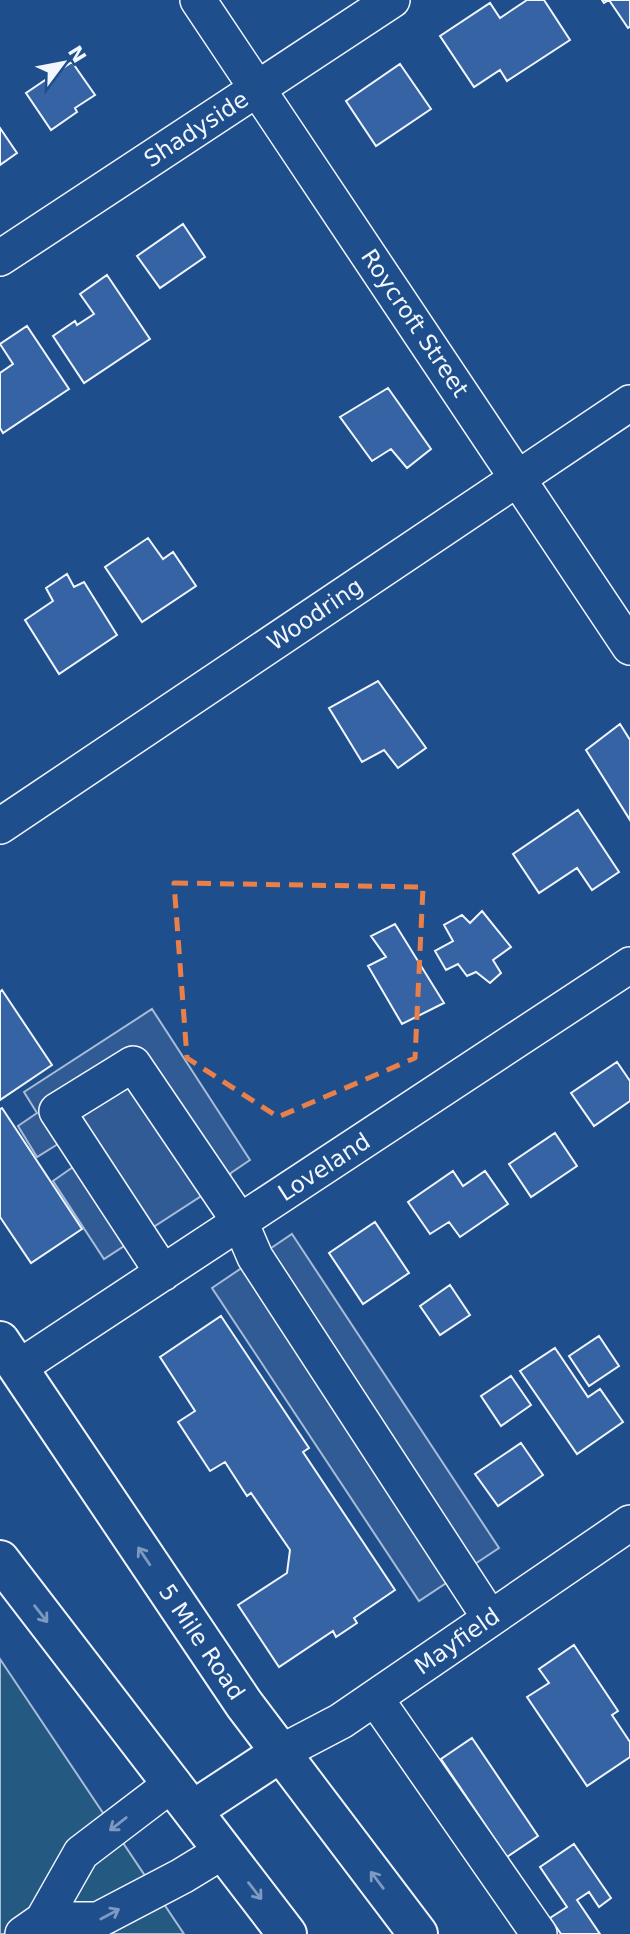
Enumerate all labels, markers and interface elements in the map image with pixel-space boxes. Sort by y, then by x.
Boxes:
north arrow [28,28,98,98]
text: N [64,41,91,67]
street label: Shadyside [139,86,253,172]
street label: Roycroft Street [356,244,474,402]
street label: Woodring [262,573,368,655]
street label: Loveland [273,1128,375,1206]
one-way arrow [137,1546,151,1566]
street label: 5 Mile Road [154,1579,250,1705]
street label: Mayfield [410,1602,504,1680]
one-way arrow [34,1604,49,1622]
one-way arrow [110,1816,128,1831]
one-way arrow [369,1871,384,1889]
one-way arrow [247,1882,262,1900]
one-way arrow [99,1907,120,1920]

